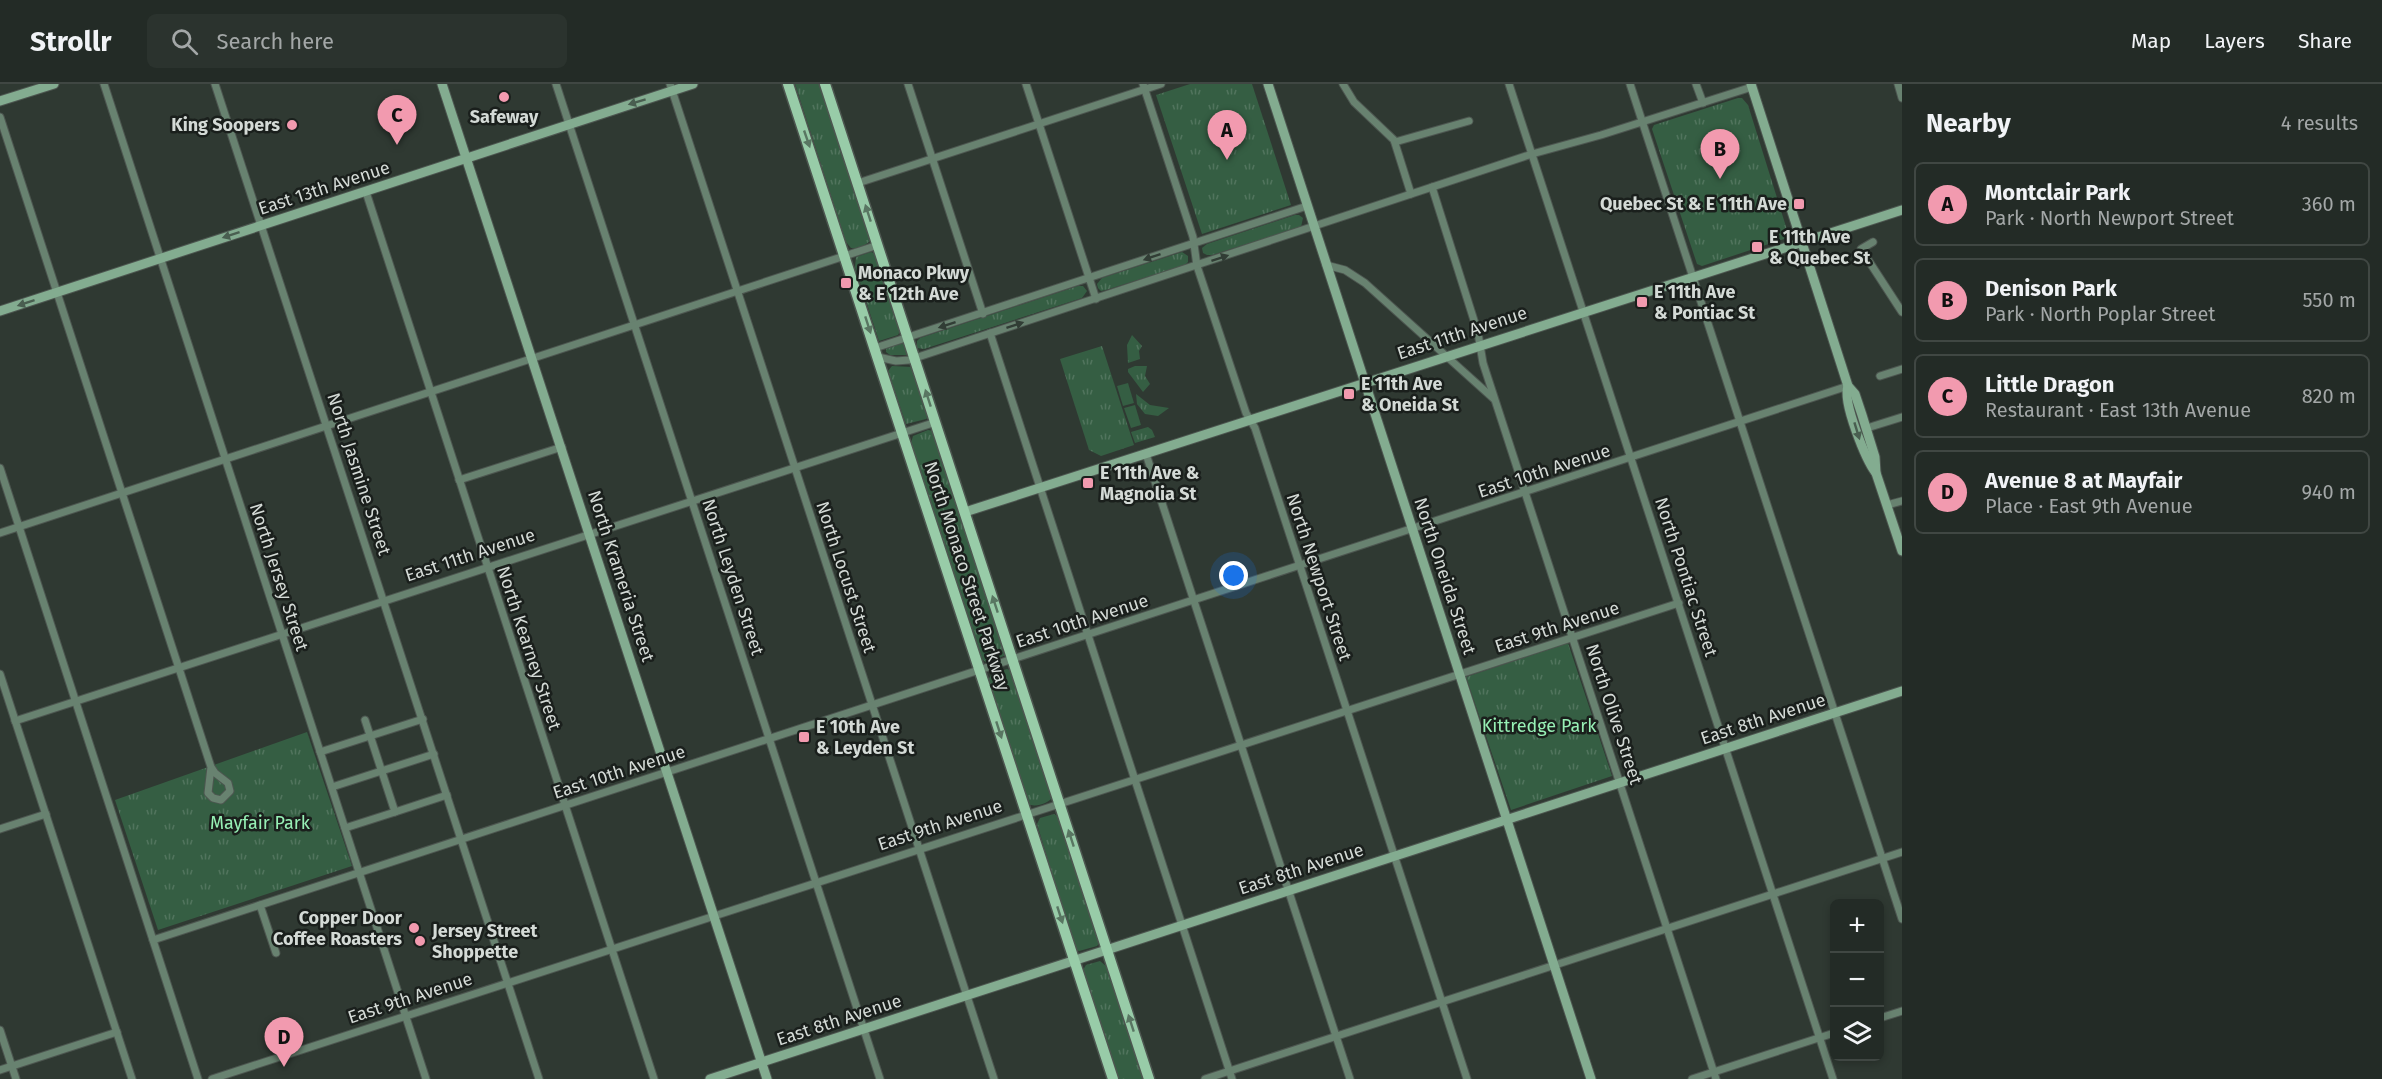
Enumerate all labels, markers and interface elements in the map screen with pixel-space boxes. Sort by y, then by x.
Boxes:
search box [147,14,567,68]
text: Strollr [30,25,111,58]
icon: search [168,25,201,58]
text: Search here [216,28,334,55]
text: Map [2131,28,2171,54]
text: Layers [2204,28,2265,54]
text: Share [2298,28,2352,54]
marker: Safeway [497,90,511,104]
pin: C [378,95,416,145]
one-way arrow [628,98,646,107]
place label: Safeway [470,106,539,128]
text: Nearby [1926,108,2011,139]
pin: A [1208,110,1246,160]
text: 4 results [2281,111,2358,135]
place label: King Soopers [171,114,280,136]
marker: King Soopers [285,118,299,132]
pin: B [1700,130,1740,179]
one-way arrow [803,131,812,149]
street label: East 13th Avenue [255,156,393,220]
text: Montclair Park [1985,179,2130,206]
text: A [1942,192,1953,216]
text: 360 m [2302,192,2356,216]
place label: Quebec St & E 11th Ave [1600,193,1787,215]
marker: Quebec St & E 11th Ave [1792,197,1806,211]
one-way arrow [862,204,872,222]
text: Park · North Newport Street [1985,206,2234,230]
place label: E 11th Ave & Quebec St [1769,226,1871,269]
one-way arrow [222,231,240,241]
marker: E 11th Ave & Quebec St [1750,240,1764,254]
one-way arrow [1143,253,1161,262]
one-way arrow [1211,253,1229,263]
place label: Monaco Pkwy & E 12th Ave [858,262,970,305]
text: Denison Park [1985,275,2117,302]
marker: Monaco Pkwy & E 12th Ave [839,276,853,290]
place label: E 11th Ave & Pontiac St [1654,281,1756,324]
text: B [1941,288,1954,312]
text: 550 m [2302,288,2356,312]
marker: E 11th Ave & Pontiac St [1635,295,1649,309]
one-way arrow [17,299,35,308]
street label: East 11th Avenue [1394,302,1530,364]
text: Park · North Poplar Street [1985,302,2216,326]
one-way arrow [864,316,873,334]
one-way arrow [1006,320,1024,330]
one-way arrow [938,321,956,331]
text: Little Dragon [1985,371,2114,398]
place label: E 11th Ave & Oneida St [1361,373,1460,416]
text: C [1942,384,1953,408]
text: 820 m [2302,384,2356,408]
marker: E 11th Ave & Oneida St [1342,387,1356,401]
one-way arrow [923,389,933,407]
street label: North Jasmine Street [322,390,396,558]
text: Restaurant · East 13th Avenue [1985,398,2251,422]
one-way arrow [1853,422,1862,440]
street label: East 10th Avenue [1475,439,1613,503]
street label: North Monaco Street Parkway [919,458,1015,694]
place label: E 11th Ave & Magnolia St [1100,462,1200,505]
text: Avenue 8 at Mayfair [1985,467,2182,494]
marker: E 11th Ave & Magnolia St [1081,476,1095,490]
text: D [1941,480,1954,504]
text: 940 m [2301,480,2356,504]
street label: North Krameria Street [583,488,659,665]
street label: North Newport Street [1282,490,1357,664]
text: Place · East 9th Avenue [1985,494,2193,518]
street label: North Oneida Street [1409,495,1481,658]
street label: North Pontiac Street [1650,495,1722,660]
street label: North Leyden Street [697,496,769,659]
street label: North Locust Street [811,498,881,656]
street label: North Jersey Street [245,500,313,654]
street label: East 11th Avenue [402,524,538,586]
your location [1219,561,1248,590]
street label: North Kearney Street [492,563,566,733]
street label: East 10th Avenue [1013,589,1151,653]
one-way arrow [990,595,999,613]
street label: East 9th Avenue [1492,596,1622,658]
street label: North Olive Street [1581,641,1647,788]
street label: East 8th Avenue [1698,688,1828,750]
park label: Kittredge Park [1482,715,1597,737]
place label: E 10th Ave & Leyden St [816,716,915,759]
one-way arrow [995,721,1005,739]
marker: E 10th Ave & Leyden St [797,730,811,744]
street label: East 10th Avenue [550,740,688,804]
street label: East 9th Avenue [875,794,1005,856]
park label: Mayfair Park [210,812,311,834]
one-way arrow [1066,829,1076,847]
street label: East 8th Avenue [1236,838,1366,900]
map controls [1830,899,1884,1061]
button: + [1830,899,1884,953]
one-way arrow [1055,906,1065,924]
place label: Copper Door Coffee Roasters [273,907,403,950]
place label: Jersey Street Shoppette [431,920,539,963]
marker: Copper Door Coffee Roasters [407,921,421,935]
marker: Jersey Street Shoppette [413,934,427,948]
button: − [1830,953,1884,1007]
street label: East 9th Avenue [345,967,475,1029]
street label: East 8th Avenue [774,989,904,1051]
button: layers [1830,1007,1884,1061]
one-way arrow [1126,1014,1136,1032]
pin: D [264,1018,304,1067]

